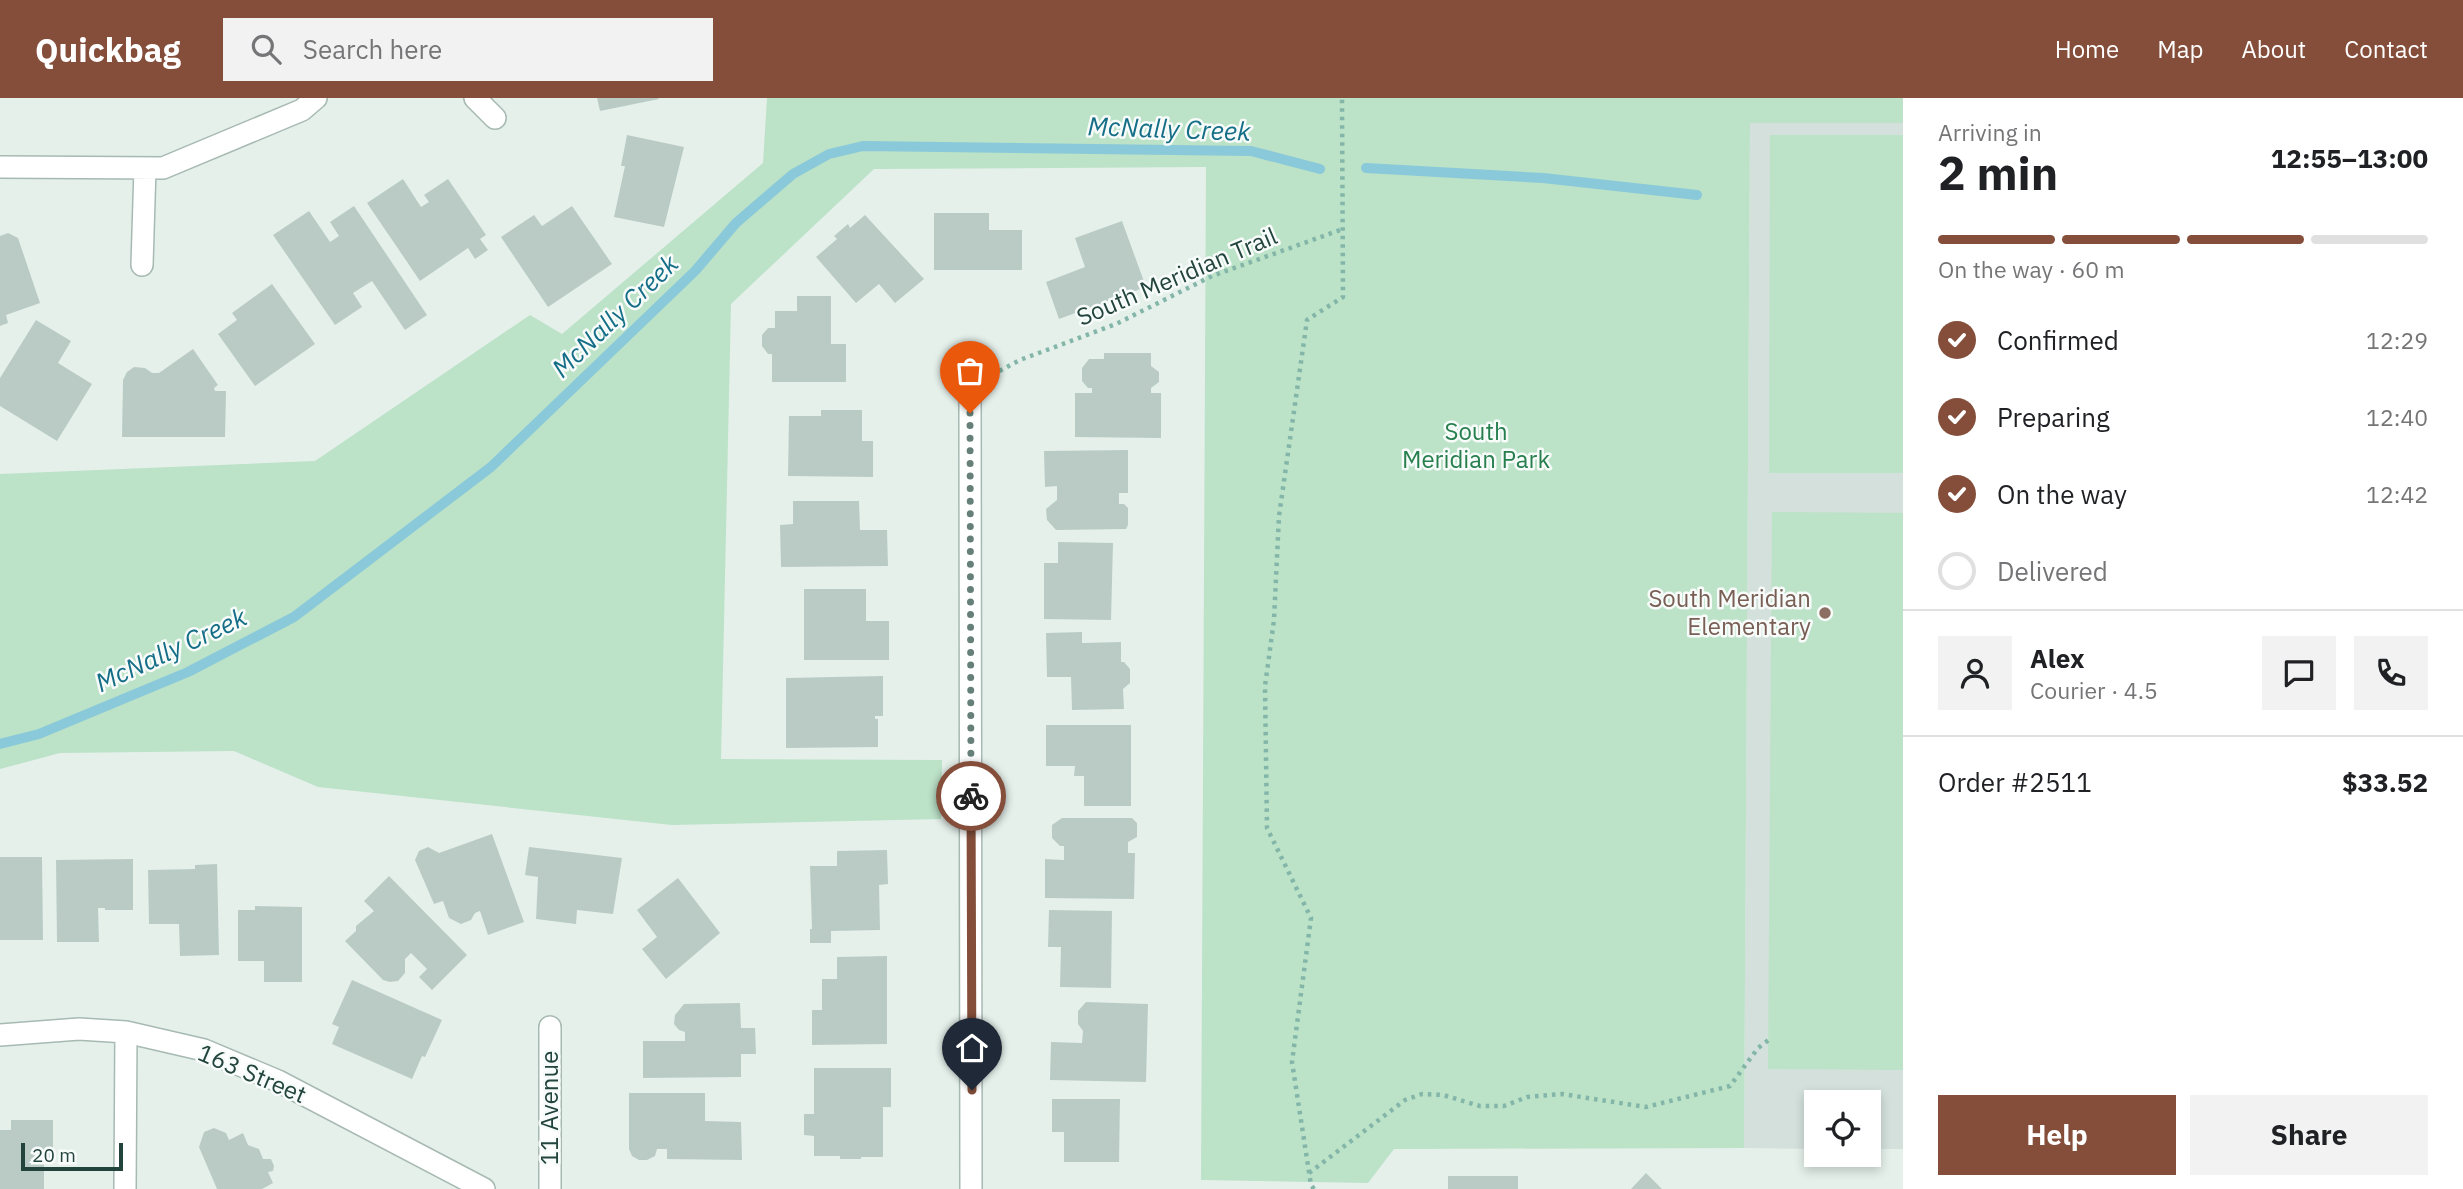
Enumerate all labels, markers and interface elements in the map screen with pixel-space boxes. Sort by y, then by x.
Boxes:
search box [223,18,713,81]
text: Quickbag [35,28,181,71]
icon: search [247,30,285,68]
text: Search here [303,32,442,66]
text: Home [2055,33,2119,65]
text: Map [2157,33,2203,65]
text: About [2241,33,2306,65]
text: Contact [2344,33,2428,65]
water label: McNally Creek [1087,108,1252,148]
text: Arriving in [1938,117,2042,147]
text: 12:55–13:00 [2271,141,2428,175]
text: 2 min [1938,143,2058,203]
street label: South Meridian Trail [1071,219,1282,333]
water label: McNally Creek [544,246,685,384]
text: On the way · 60 m [1938,254,2125,284]
icon: check [1938,321,1976,359]
text: Confirmed [1997,323,2119,357]
text: 12:29 [2366,325,2428,355]
pin [940,341,1000,413]
icon: bag [951,352,989,390]
icon: check [1938,398,1976,436]
text: Preparing [1997,400,2110,434]
text: 12:40 [2366,402,2428,432]
park label: South Meridian Park [1402,415,1550,475]
icon: check [1938,475,1976,513]
text: On the way [1997,477,2127,511]
text: 12:42 [2366,479,2428,509]
text: Delivered [1997,554,2108,588]
place label: South Meridian Elementary [1648,582,1811,642]
water label: McNally Creek [89,599,252,699]
marker: South Meridian Elementary [1817,605,1833,621]
button: person [1938,636,2012,710]
button: chat [2262,636,2336,710]
button: phone [2354,636,2428,710]
text: Alex [2030,641,2084,675]
text: Courier · 4.5 [2030,675,2158,705]
courier [936,761,1006,831]
text: Order #2511 [1938,765,2092,799]
text: $33.52 [2342,765,2428,799]
icon: bike [952,777,990,815]
pin [942,1018,1002,1090]
icon: home [953,1029,991,1067]
street label: 163 Street [193,1036,311,1110]
street label: 11 Avenue [533,1051,565,1165]
map controls [1804,1090,1881,1167]
button: locate [1804,1090,1881,1167]
button: Help [1938,1095,2176,1175]
button: Share [2190,1095,2428,1175]
scale bar [21,1140,122,1172]
text: 20 m [32,1143,76,1167]

